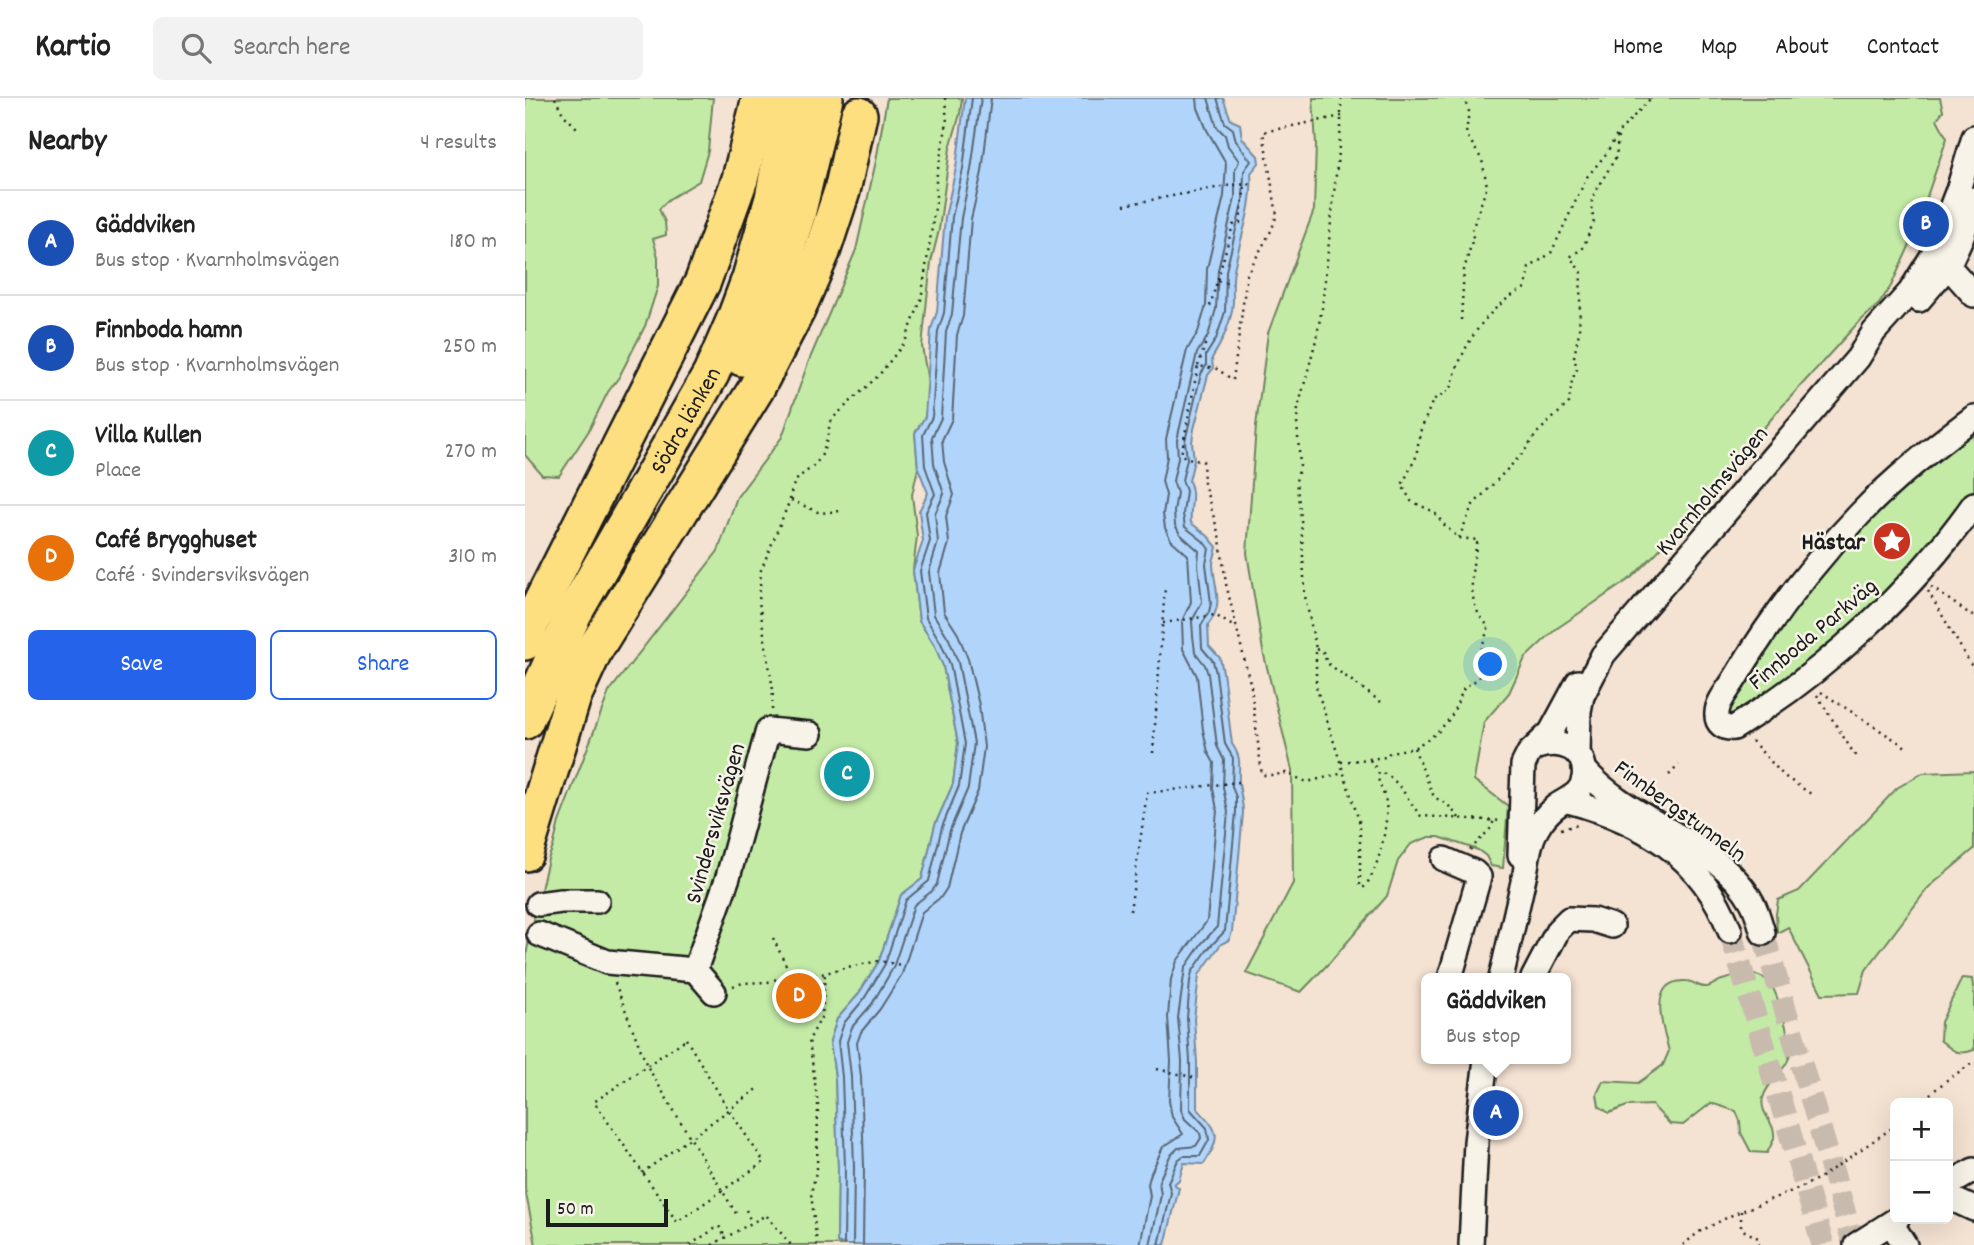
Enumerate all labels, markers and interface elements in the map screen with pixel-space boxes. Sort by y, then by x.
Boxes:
search box [153,17,643,80]
text: Kartio [35,25,111,72]
icon: search [177,29,215,67]
text: Search here [233,30,350,67]
text: Home [1613,31,1663,65]
text: Map [1701,31,1737,65]
text: About [1775,31,1829,65]
text: Contact [1867,31,1939,65]
text: Nearby [28,122,106,165]
text: 4 results [420,127,497,160]
pin: B [1903,198,1949,250]
text: Gäddviken [95,208,195,245]
text: A [45,226,57,259]
text: 180 m [449,226,497,259]
text: Bus stop · Kvarnholmsvägen [95,245,339,278]
text: Finnboda hamn [95,313,243,350]
text: B [46,331,56,364]
text: 250 m [443,331,497,364]
text: Bus stop · Kvarnholmsvägen [95,350,339,383]
street label: Södra länken [643,363,732,481]
text: Villa Kullen [95,418,202,455]
street label: Kvarnholmsvägen [1649,420,1778,564]
text: C [45,436,57,469]
text: 270 m [445,436,497,469]
text: Place [95,455,141,488]
place icon: Hästar [1871,520,1913,562]
text: Café Brygghuset [95,523,257,560]
place label: Hästar [1802,527,1866,561]
text: D [45,541,57,574]
text: 310 m [448,541,497,574]
text: Café · Svindersviksvägen [95,560,309,593]
street label: Finnboda Parkväg [1742,571,1886,700]
button: Save [28,630,256,700]
button: Share [270,630,497,700]
your location [1473,647,1507,681]
street label: Svindersviksvägen [678,740,756,908]
pin: C [824,748,870,800]
street label: Finnbergstunneln [1606,753,1753,872]
pin: D [776,970,822,1022]
popup [1421,973,1571,1064]
text: Gäddviken [1446,984,1546,1021]
text: Bus stop [1446,1021,1521,1054]
pin: A [1473,1087,1519,1139]
map controls [1890,1098,1953,1224]
button: + [1890,1098,1953,1161]
button: − [1890,1161,1953,1224]
scale bar [546,1196,669,1228]
text: 50 m [557,1197,594,1224]

